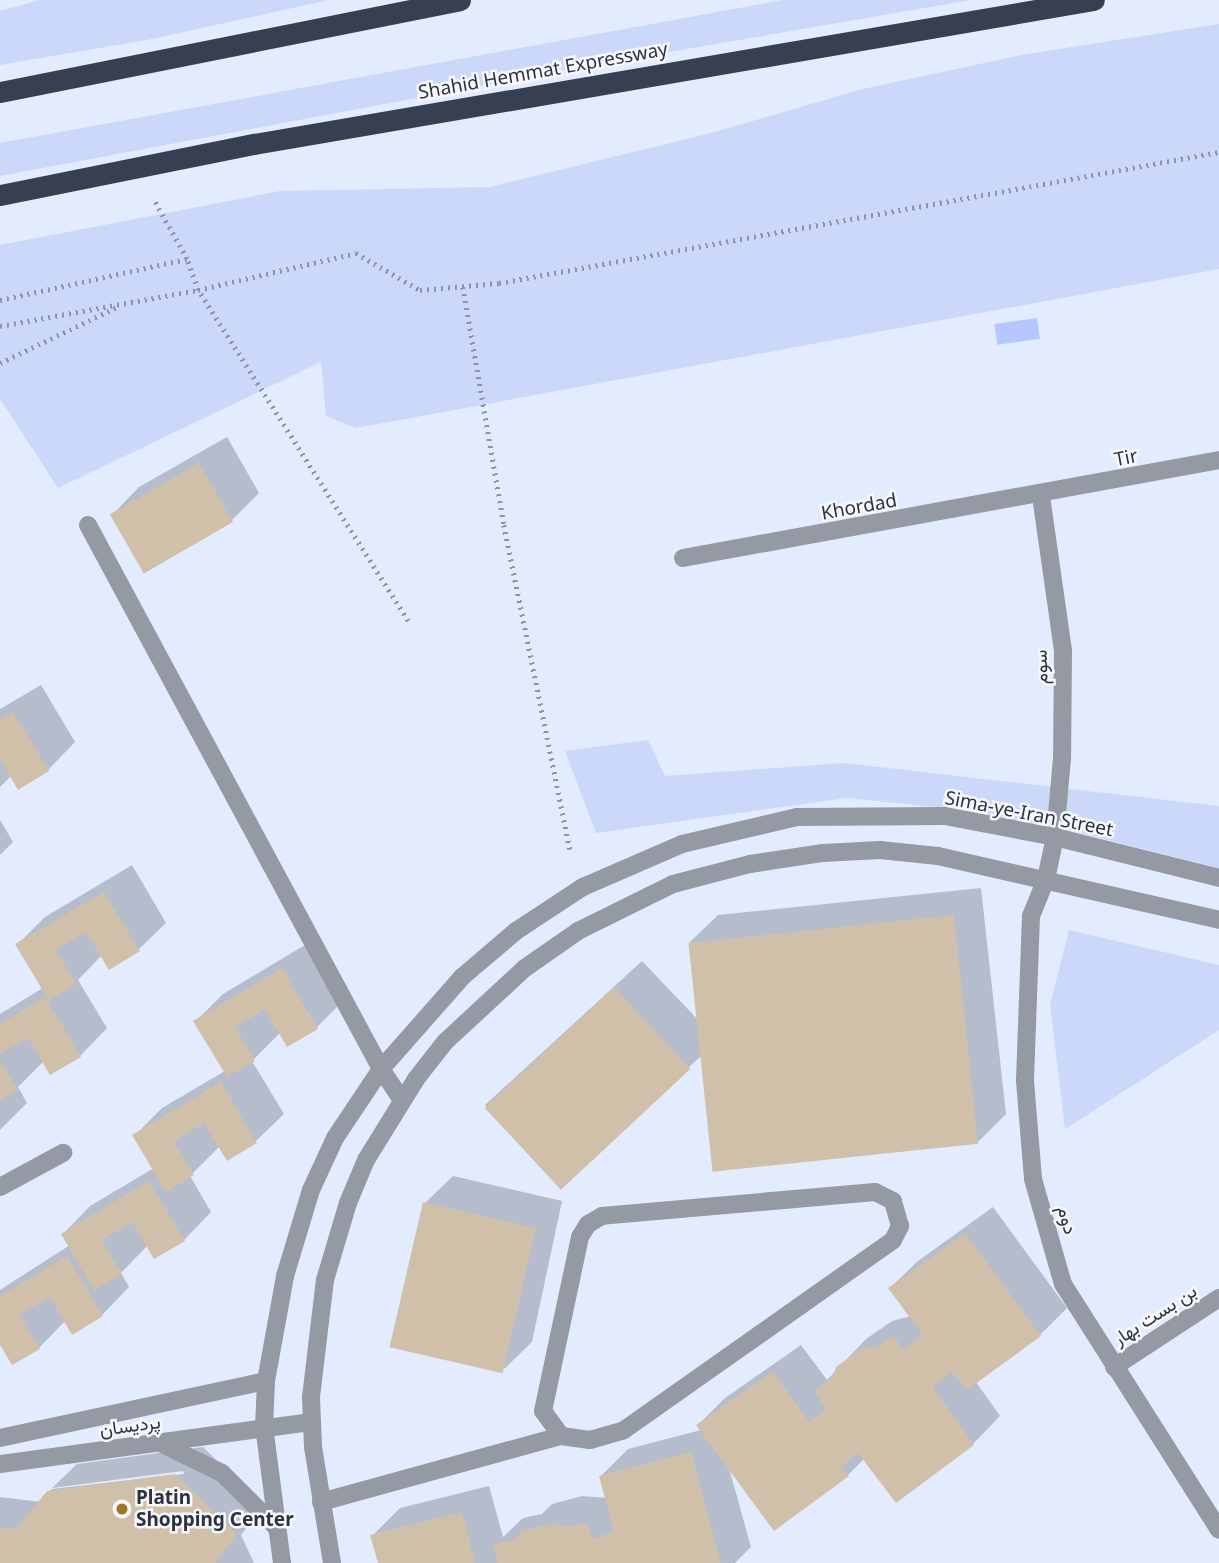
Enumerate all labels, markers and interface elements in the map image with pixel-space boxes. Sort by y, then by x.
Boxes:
street label: Shahid Hemmat Expressway [417,38,669,104]
street label: Tir [1112,445,1140,471]
street label: Khordad [819,489,899,525]
street label: سوم [1029,649,1053,685]
street label: Sima-ye-Iran Street [943,787,1115,841]
street label: دوم [1052,1203,1082,1237]
street label: بن بست بهار [1109,1280,1201,1350]
street label: پردیسان [98,1410,162,1442]
place label: Platin Shopping Center [136,1487,294,1531]
marker: Platin Shopping Center [114,1501,130,1517]

